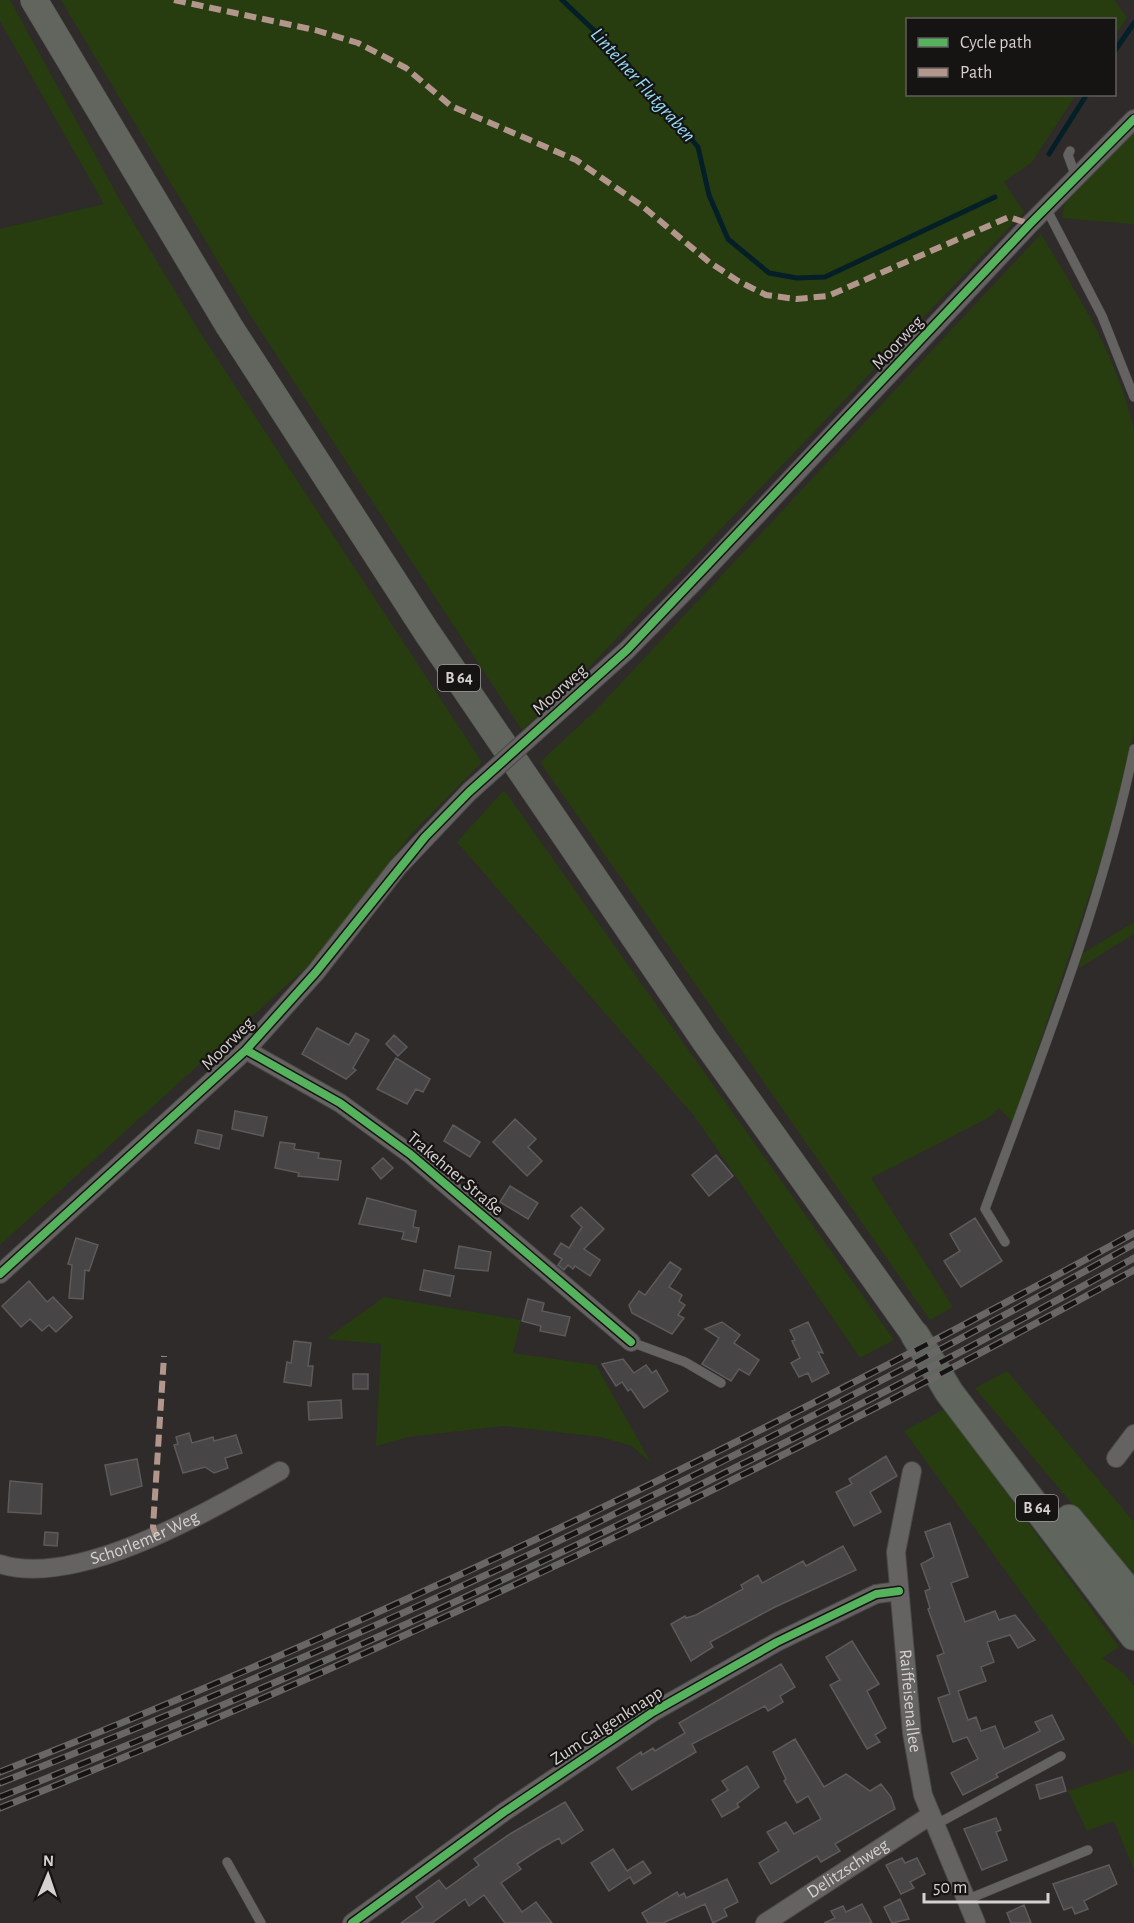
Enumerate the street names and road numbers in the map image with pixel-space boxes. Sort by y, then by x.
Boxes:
street label: Moorweg [869,313,927,373]
street label: Moorweg [529,661,591,719]
road number: B 64 [438,665,480,691]
street label: Moorweg [198,1014,258,1074]
street label: Trakehner Straße [403,1129,507,1219]
road number: B 64 [1016,1495,1058,1521]
street label: Schorlemer Weg [88,1508,202,1568]
street label: Raiffeisenallee [896,1648,924,1754]
street label: Zum Galgenknapp [548,1683,666,1769]
street label: Delitzschweg [804,1836,892,1902]

